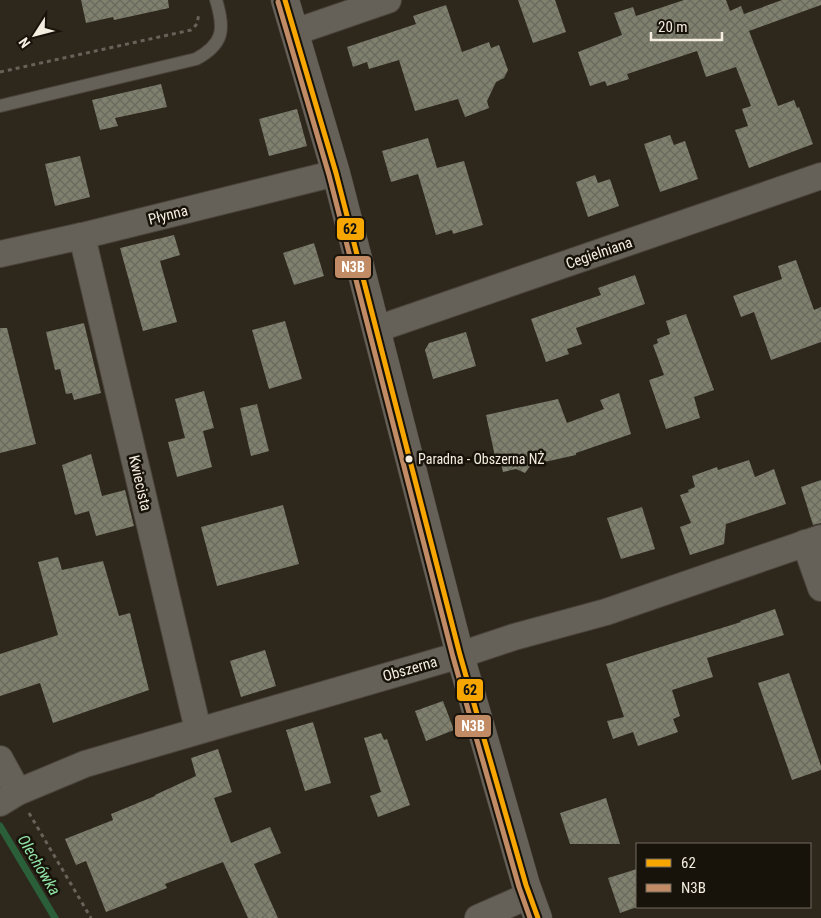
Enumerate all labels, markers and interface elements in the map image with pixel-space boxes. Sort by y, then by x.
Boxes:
north arrow [10,10,60,60]
scale bar [651,10,722,42]
text: 20 m [658,18,688,36]
text: N [15,34,33,51]
street label: Płynna [146,201,190,229]
line badge: 62 [336,217,365,241]
text: 62 [343,221,357,237]
street label: Cegielniana [563,233,635,273]
line badge: N3B [334,255,372,279]
text: N3B [341,259,365,275]
place label: Paradna - Obszerna NŻ [418,451,545,467]
street label: Kwiecista [125,453,155,513]
marker: Paradna - Obszerna NŻ [404,454,414,464]
street label: Obszerna [381,653,439,685]
line badge: 62 [456,678,484,702]
text: 62 [463,682,477,698]
line badge: N3B [454,714,492,738]
text: N3B [461,718,485,734]
water label: Olechówka [14,831,64,899]
legend [636,843,811,908]
text: 62 [681,854,696,872]
text: N3B [681,879,706,897]

